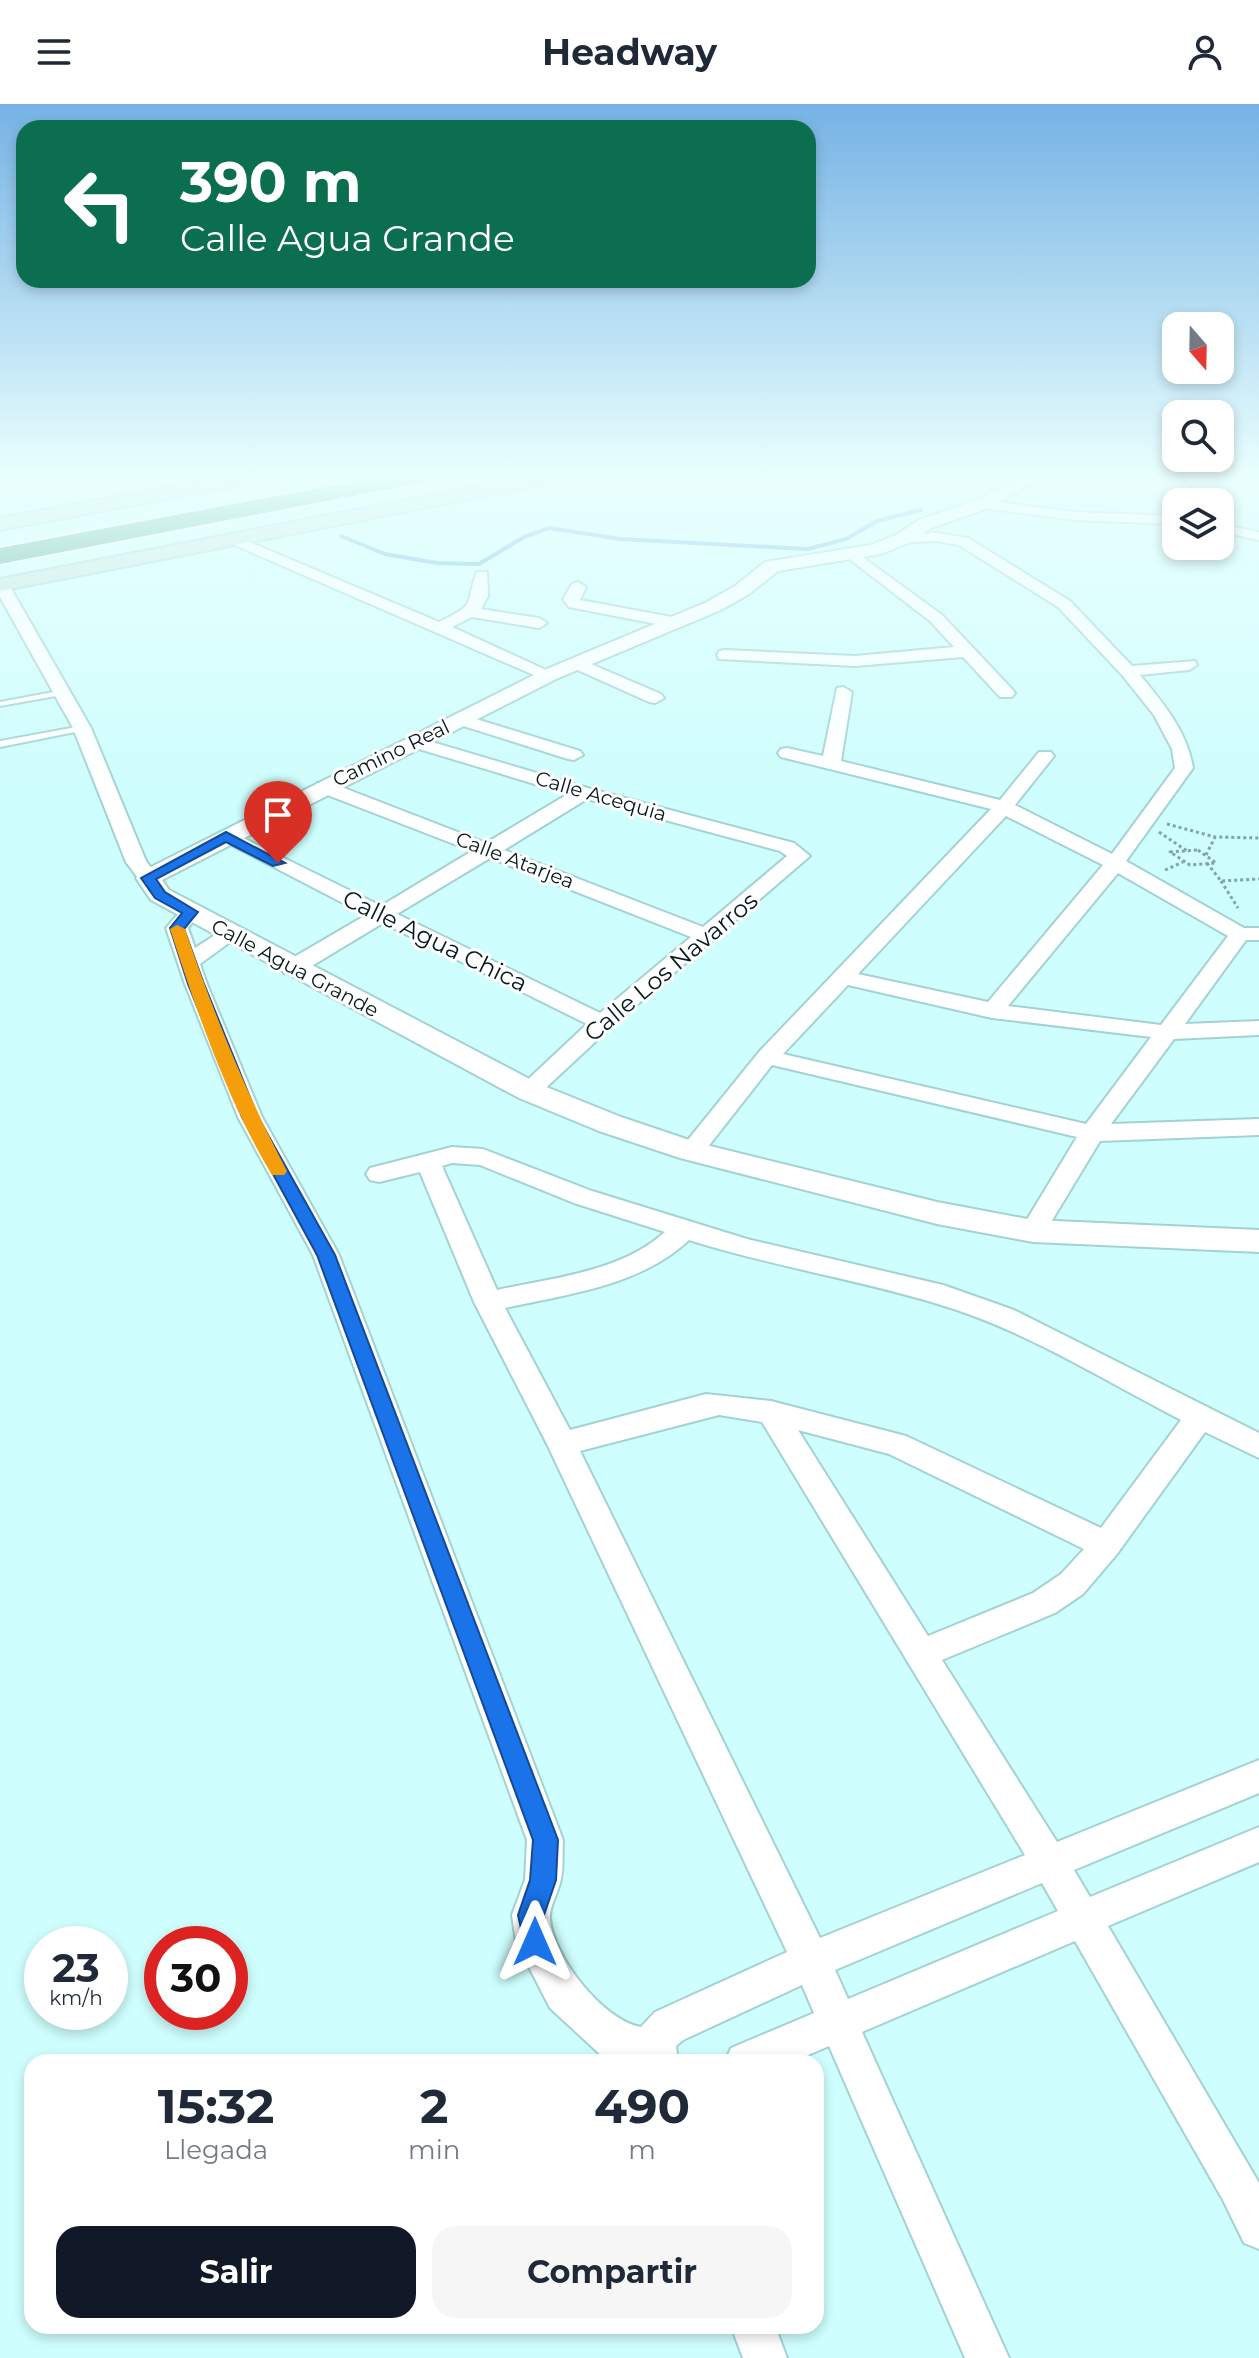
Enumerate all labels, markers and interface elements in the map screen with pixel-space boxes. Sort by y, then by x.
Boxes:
icon: menu [32,30,76,74]
text: Headway [542,30,717,74]
icon: person [1183,30,1227,74]
text: 390 m [180,148,361,216]
icon: left [48,152,152,256]
text: Calle Agua Grande [180,216,515,260]
north arrow [1162,312,1234,384]
map controls [1162,312,1234,560]
button: search [1162,400,1234,472]
button: layers [1162,488,1234,560]
street label: Camino Real [329,714,453,792]
street label: Calle Acequia [533,766,669,826]
pin [244,781,312,863]
icon: arrive [256,793,300,837]
street label: Calle Atarjea [452,826,578,894]
street label: Calle Agua Chica [338,883,532,998]
street label: Calle Los Navarros [578,886,763,1048]
street label: Calle Agua Grande [207,914,383,1022]
position arrow [493,1900,577,1984]
speed limit sign: 30 [144,1926,248,2030]
text: 23 [52,1943,100,1992]
text: km/h [49,1986,103,2010]
text: 15:32 [158,2077,274,2135]
text: 2 [420,2077,448,2135]
text: 490 [594,2077,690,2135]
text: Llegada [164,2134,268,2166]
text: min [408,2134,460,2166]
text: m [628,2134,656,2166]
button: Salir [56,2226,416,2318]
button: Compartir [432,2226,792,2318]

